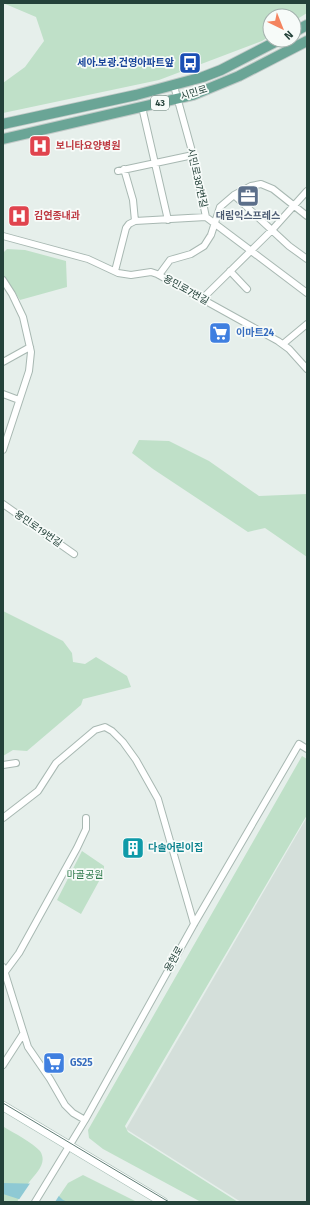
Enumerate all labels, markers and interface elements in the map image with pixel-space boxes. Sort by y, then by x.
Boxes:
north arrow [262,8,302,48]
text: N [281,28,296,42]
bus stop icon: 세아.보광.건영아파트앞 [177,50,203,76]
place label: 세아.보광.건영아파트앞 [77,57,174,69]
street label: 시민로 [179,83,209,103]
road number: 43 [151,96,169,110]
hospital icon: 보니타요양병원 [27,133,53,159]
place label: 보니타요양병원 [56,140,120,152]
street label: 시민로387번길 [184,147,210,209]
office icon: 대림익스프레스 [235,183,261,209]
hospital icon: 김연종내과 [6,203,32,229]
place label: 김연종내과 [34,210,80,222]
place label: 대림익스프레스 [216,210,280,222]
street label: 용민로7번길 [161,273,211,307]
supermarket icon: 이마트24 [207,320,233,346]
place label: 이마트24 [236,327,274,339]
street label: 용민로19번길 [12,508,64,550]
building icon: 다솔어린이집 [120,835,146,861]
place label: 다솔어린이집 [148,842,203,854]
park label: 마골공원 [67,869,103,881]
street label: 용현로 [162,944,186,974]
supermarket icon: GS25 [41,1050,67,1076]
place label: GS25 [70,1057,93,1069]

